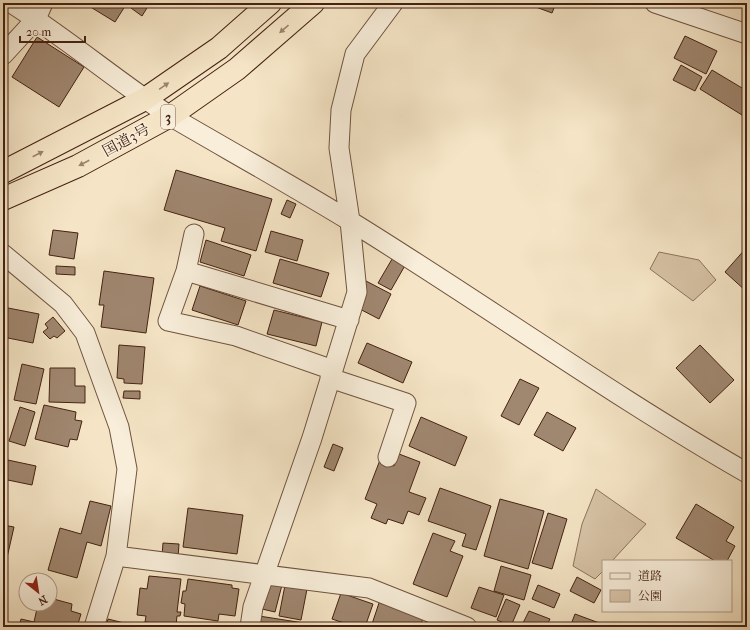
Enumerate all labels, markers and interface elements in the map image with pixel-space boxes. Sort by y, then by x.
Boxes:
scale bar [20,18,85,44]
one-way arrow [278,24,289,33]
text: 20 m [26,25,51,39]
one-way arrow [159,82,170,90]
road number: 3 [161,105,175,129]
street label: 国道3号 [99,120,153,160]
one-way arrow [32,151,43,157]
one-way arrow [78,160,89,166]
legend [602,560,732,612]
text: 道路 [638,569,662,583]
north arrow [18,572,58,612]
text: 公園 [638,589,662,603]
text: N [35,593,50,608]

